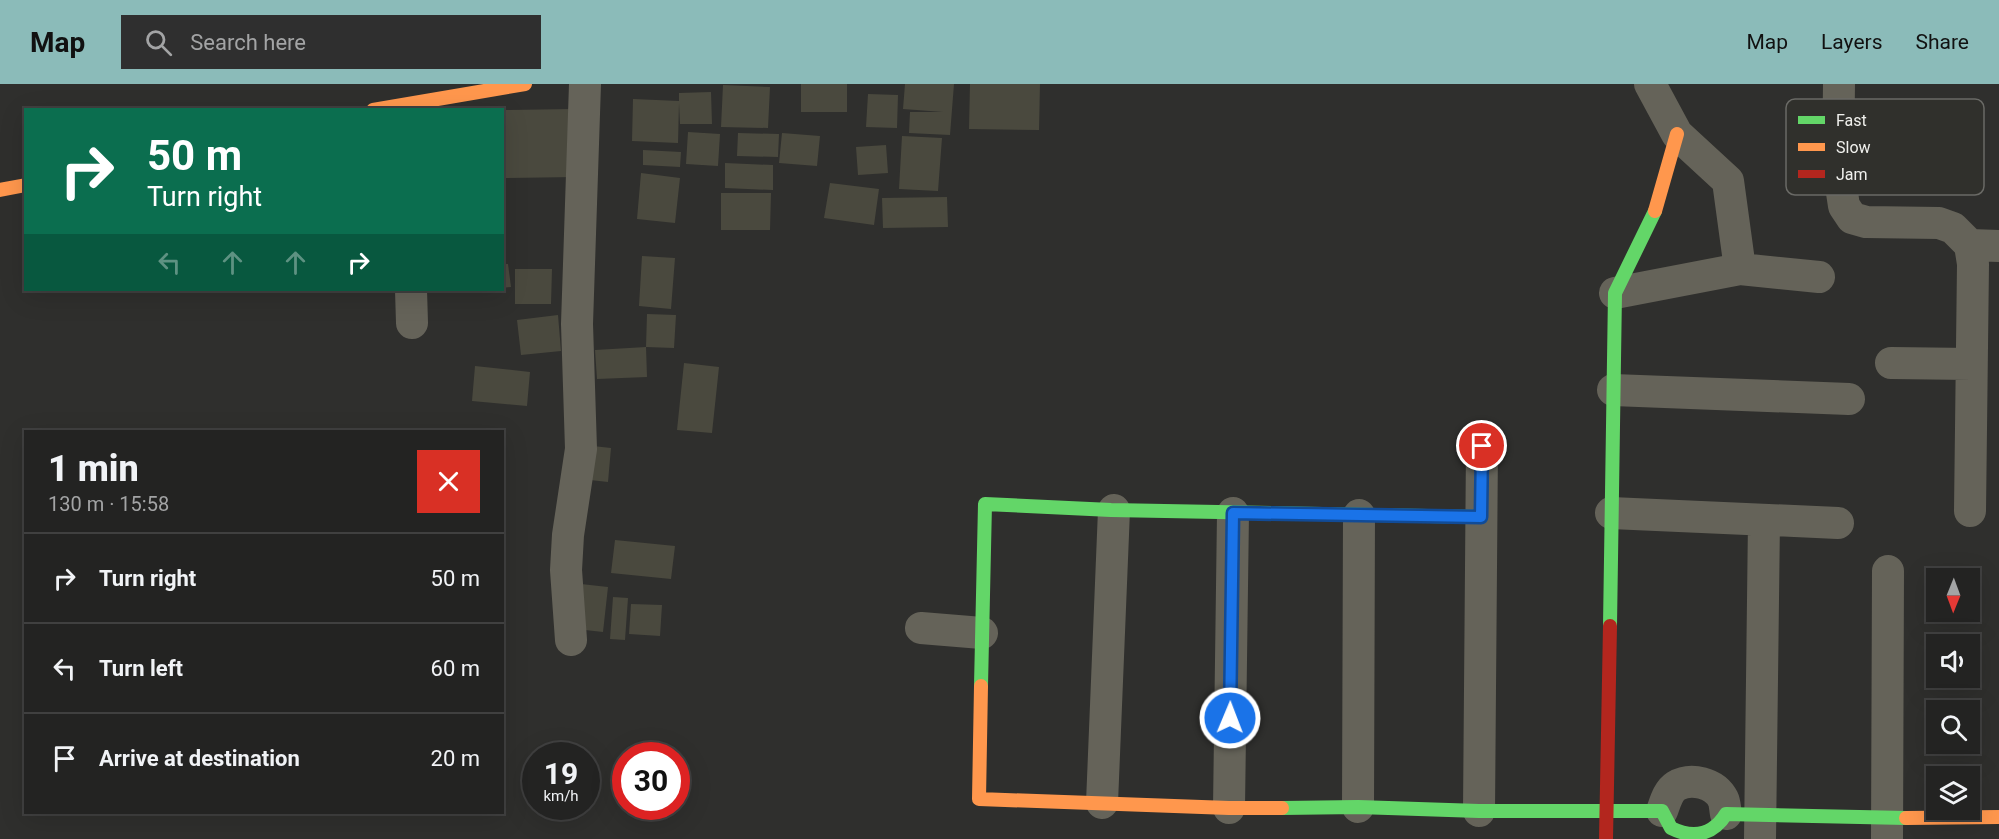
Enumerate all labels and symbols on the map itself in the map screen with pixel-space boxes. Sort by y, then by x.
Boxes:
legend [1786,99,1984,195]
text: Fast [1836,111,1867,130]
text: Slow [1836,138,1871,157]
text: Jam [1836,165,1868,184]
pin [1456,420,1507,471]
north arrow [1926,568,1980,622]
position arrow [1198,686,1262,750]
speed limit sign: 30 [612,742,690,820]

